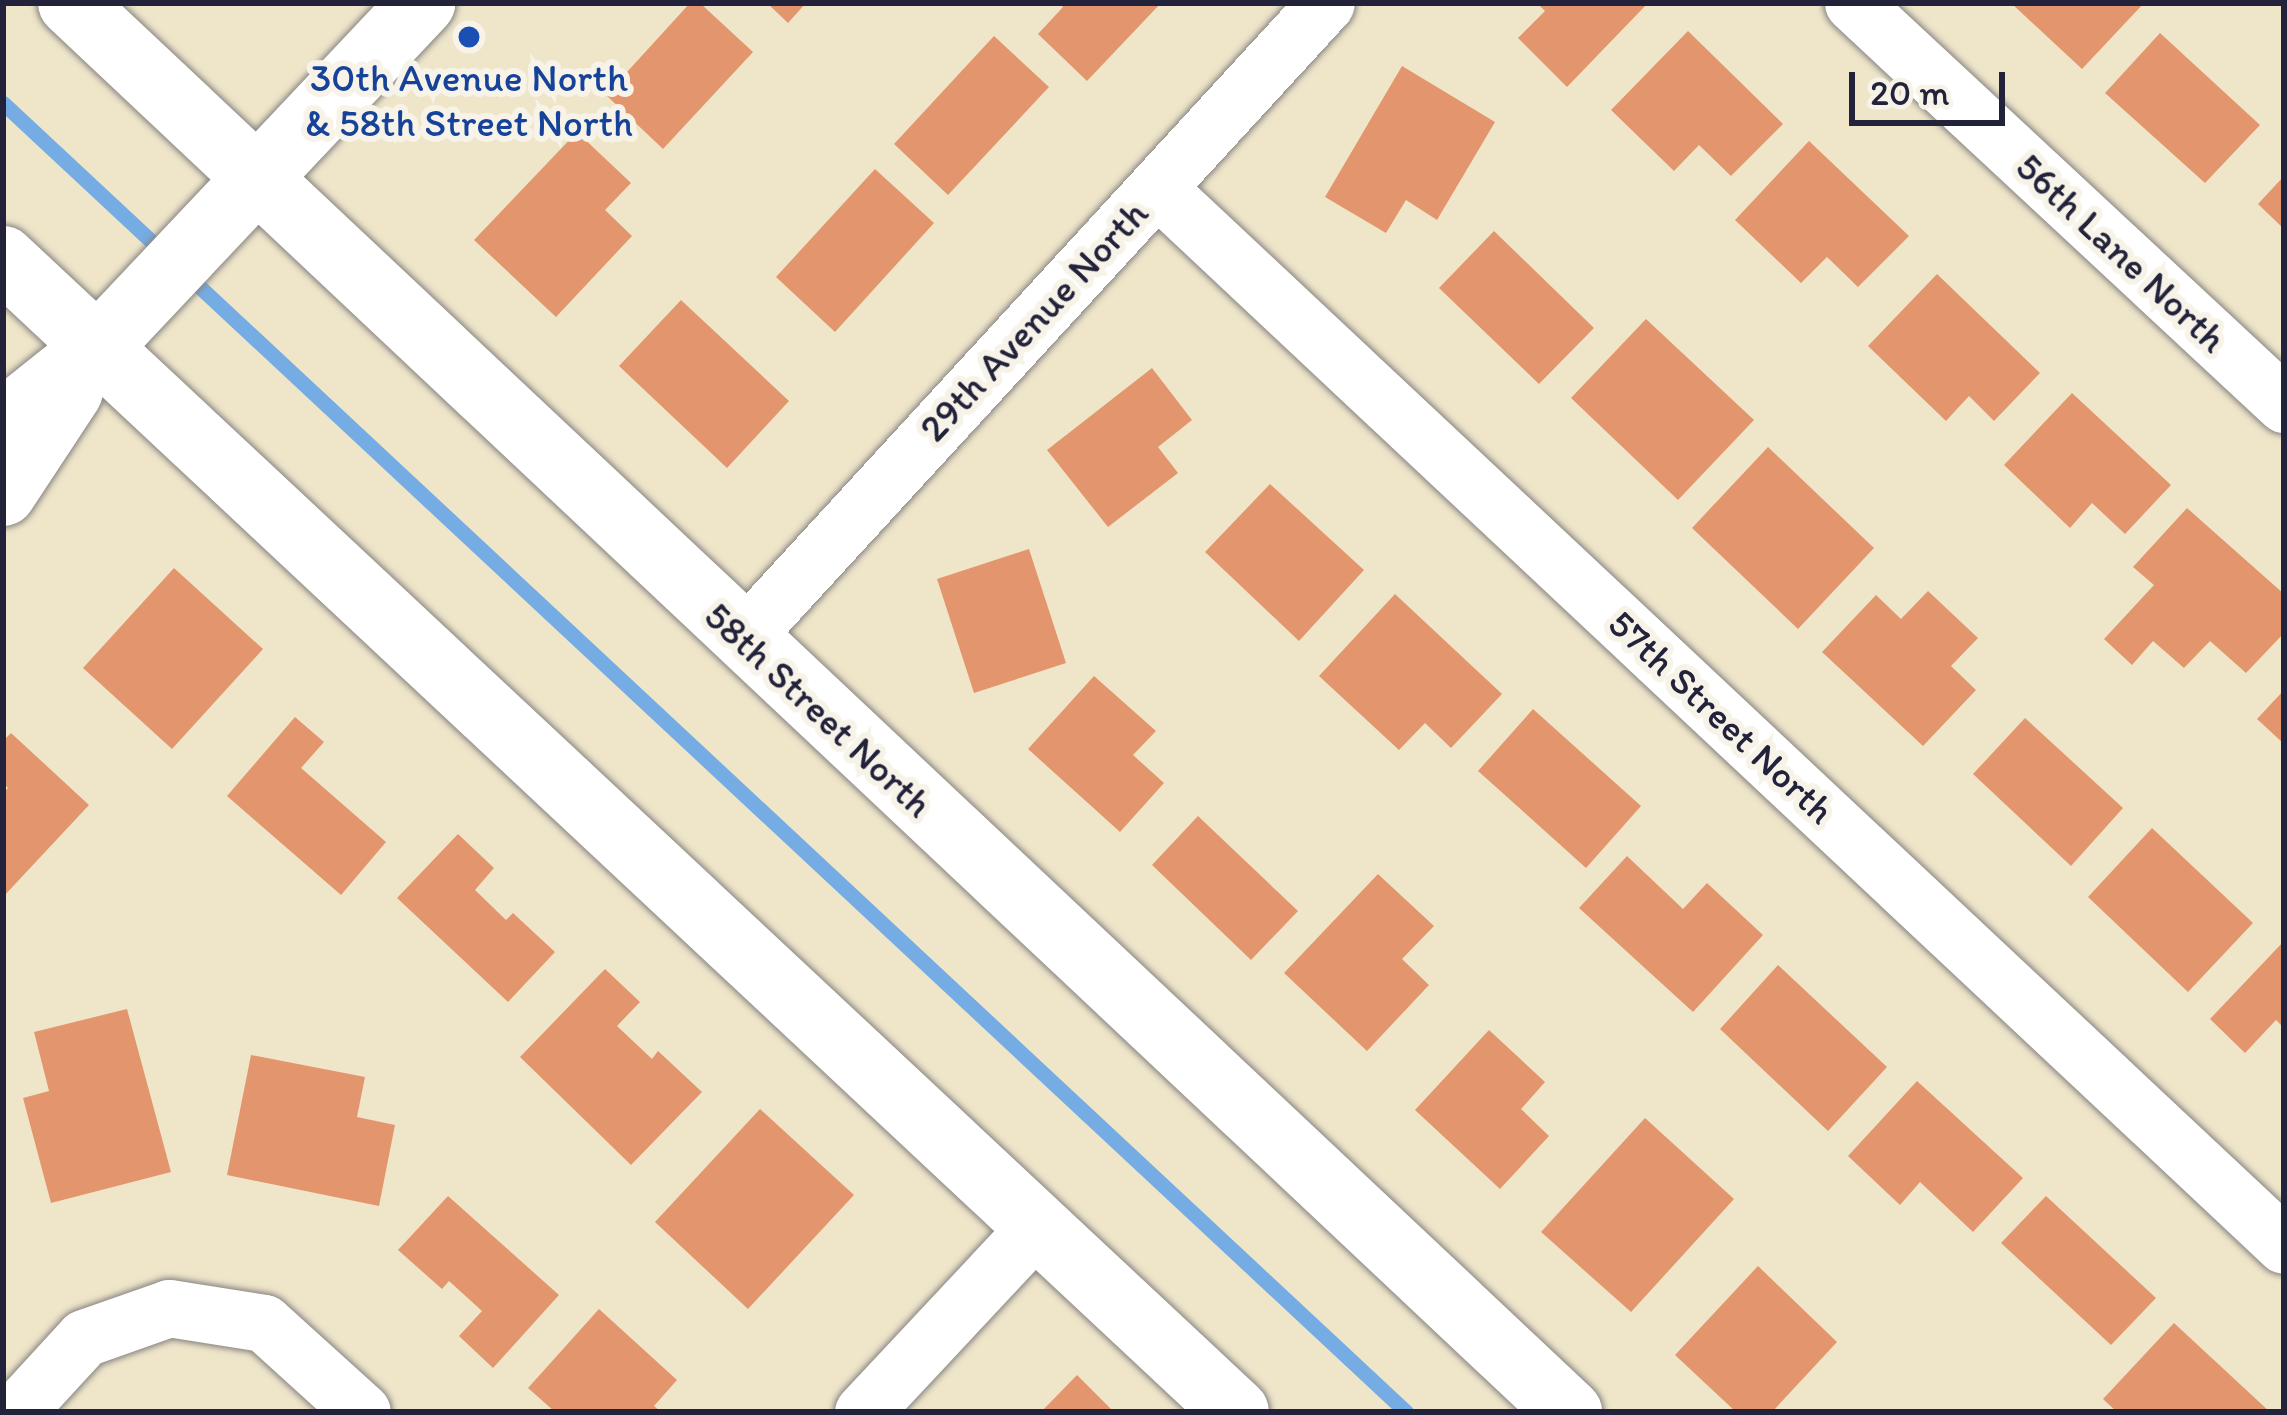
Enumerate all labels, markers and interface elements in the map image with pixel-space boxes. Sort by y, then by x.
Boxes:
marker: 30th Avenue North & 58th Street North [456,24,482,50]
scale bar [1855,48,2011,122]
place label: 30th Avenue North & 58th Street North [305,56,633,147]
text: 20 m [1870,71,1950,114]
street label: 56th Lane North [2006,143,2236,363]
street label: 29th Avenue North [910,191,1158,451]
street label: 58th Street North [694,593,942,827]
street label: 57th Street North [1598,600,1844,834]

